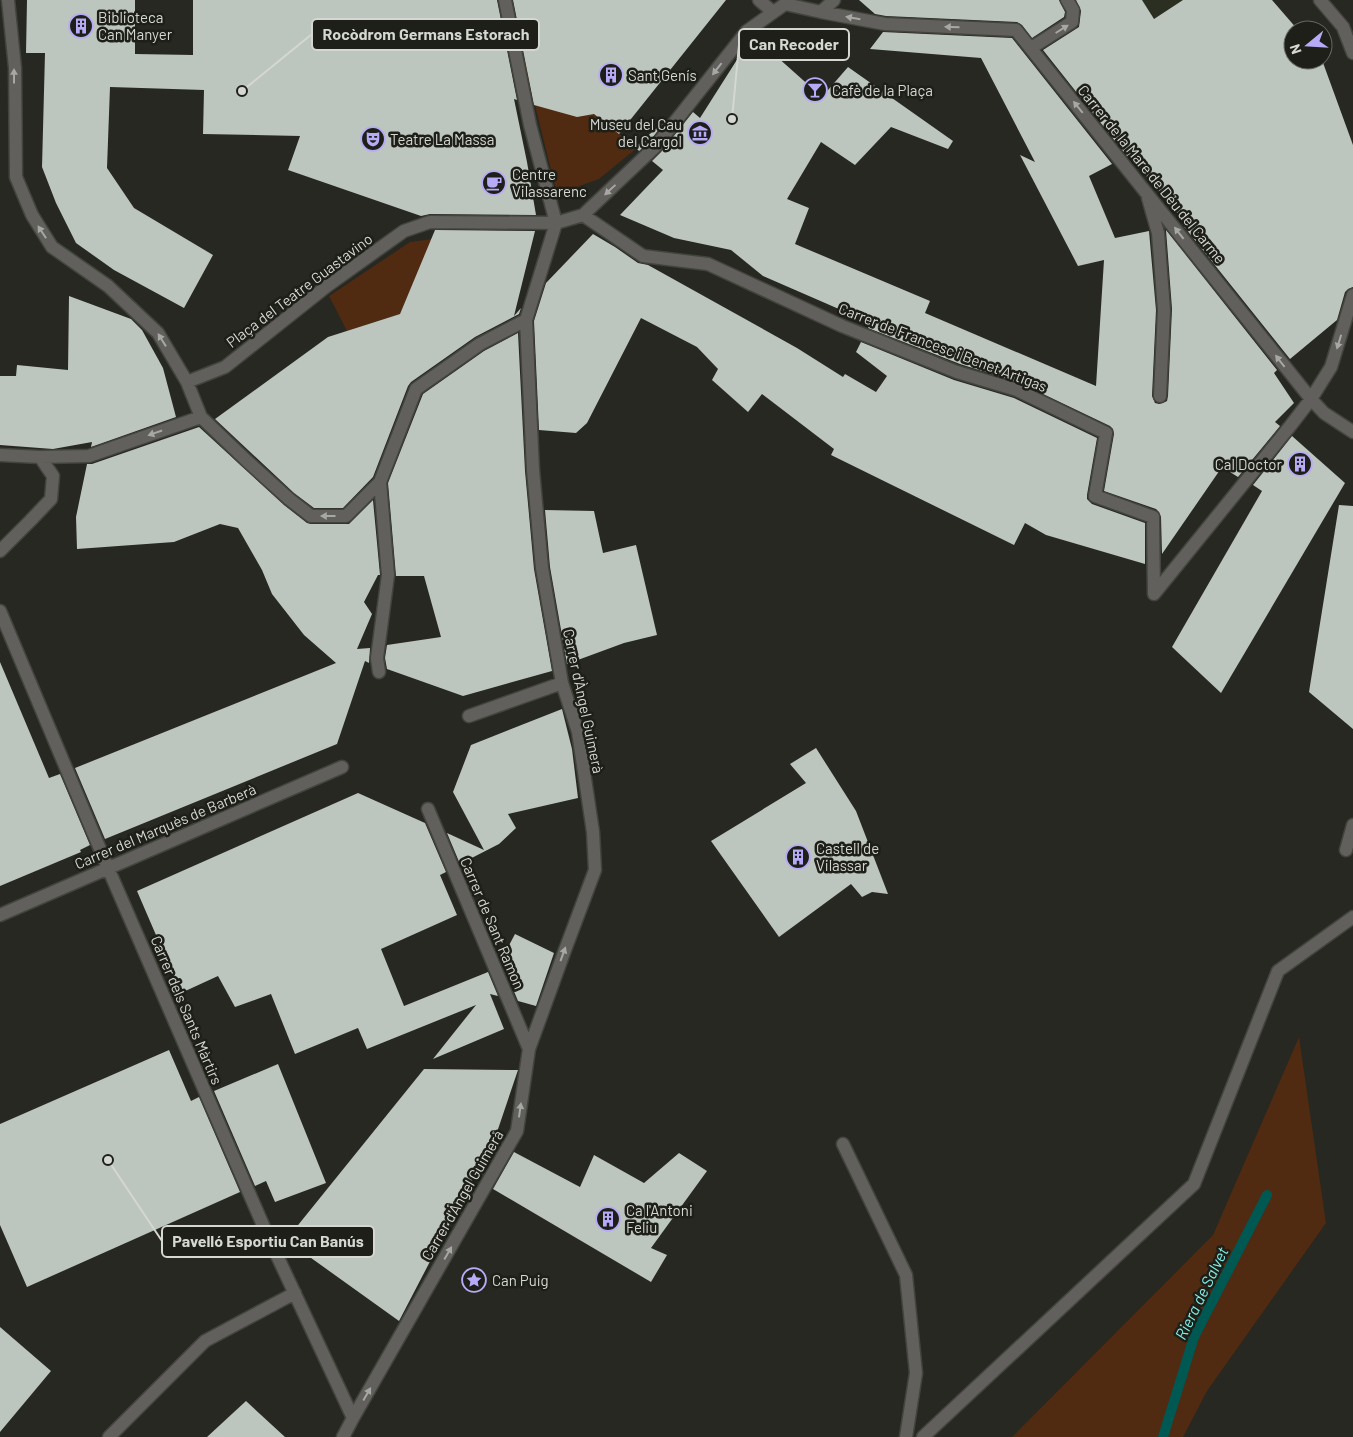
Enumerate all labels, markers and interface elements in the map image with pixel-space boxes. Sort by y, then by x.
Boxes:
place label: Biblioteca Can Manyer [98,8,173,43]
building icon: Biblioteca Can Manyer [68,13,94,39]
one-way arrow [845,14,861,22]
callout: Rocòdrom Germans Estorach [312,19,539,50]
north arrow [1283,20,1333,70]
one-way arrow [944,23,960,31]
text: Rocòdrom Germans Estorach [323,24,529,43]
one-way arrow [1055,24,1068,34]
callout: Can Recoder [739,29,849,60]
text: Can Recoder [749,34,839,53]
text: N [1286,42,1305,56]
building icon: Sant Genís [598,62,624,88]
one-way arrow [711,62,722,75]
place label: Sant Genís [628,66,697,84]
one-way arrow [10,67,18,83]
bar icon: Cafè de la Plaça [802,77,828,103]
place label: Cafè de la Plaça [832,81,933,99]
street label: Carrer de la Mare de Déu del Carme [1074,81,1230,267]
one-way arrow [1072,100,1083,113]
place label: Museu del Cau del Cargol [590,115,682,150]
museum icon: Museu del Cau del Cargol [687,120,713,146]
theatre icon: Teatre La Massa [360,126,386,152]
place label: Teatre La Massa [390,130,494,148]
place label: Centre Vilassarenc [512,165,587,200]
cafe icon: Centre Vilassarenc [481,170,507,196]
one-way arrow [604,184,616,196]
one-way arrow [38,226,47,239]
one-way arrow [1174,227,1185,240]
street label: Plaça del Teatre Guastavino [222,229,376,351]
street label: Carrer de Francesc i Benet Artigas [836,299,1050,395]
one-way arrow [157,334,166,347]
one-way arrow [1334,334,1342,349]
one-way arrow [1275,355,1286,368]
one-way arrow [148,430,163,437]
building icon: Cal Doctor [1287,451,1313,477]
place label: Cal Doctor [1215,455,1283,473]
one-way arrow [320,512,336,520]
street label: Carrer d'Àngel Guimerà [560,627,608,775]
street label: Carrer del Marquès de Barberà [72,780,258,872]
place label: Castell de Vilassar [816,839,879,874]
building icon: Castell de Vilassar [785,844,811,870]
street label: Carrer de Sant Ramon [457,854,529,992]
street label: Carrer dels Sants Màrtirs [147,933,227,1087]
one-way arrow [560,946,567,961]
one-way arrow [517,1101,525,1117]
street label: Carrer d'Àngel Guimerà [417,1127,507,1263]
place label: Ca l'Antoni Feliu [626,1201,693,1236]
building icon: Ca l'Antoni Feliu [595,1206,621,1232]
callout: Pavelló Esportiu Can Banús [162,1226,374,1257]
text: Pavelló Esportiu Can Banús [172,1231,364,1250]
water label: Riera de Salvet [1170,1243,1232,1342]
one-way arrow [443,1247,452,1260]
place icon: Can Puig [461,1267,487,1293]
place label: Can Puig [492,1271,549,1289]
one-way arrow [362,1388,371,1401]

